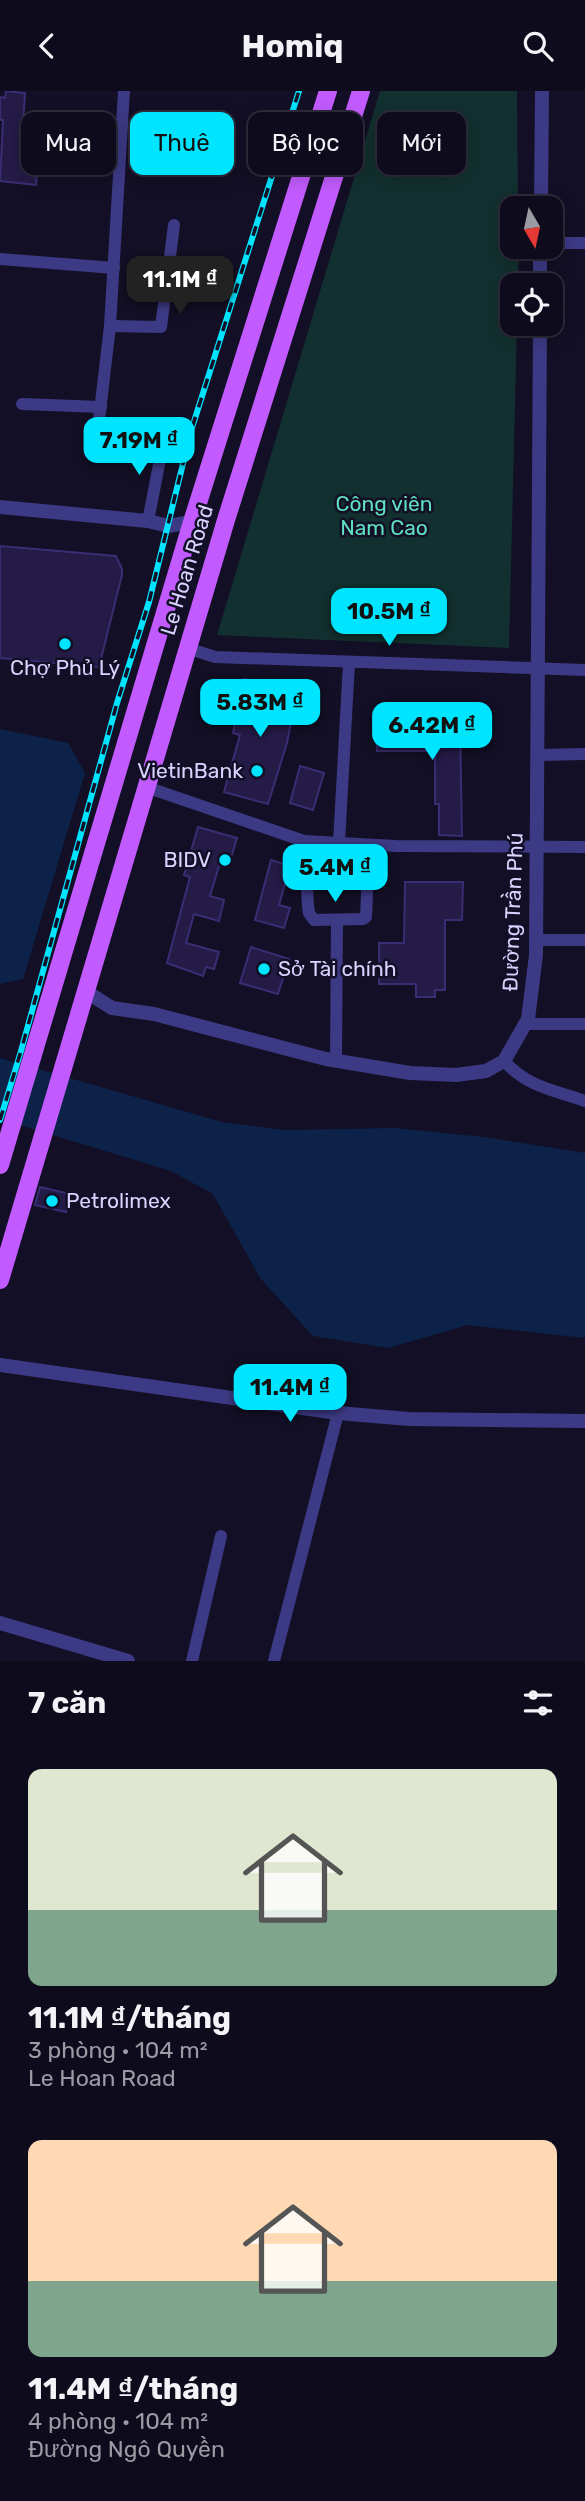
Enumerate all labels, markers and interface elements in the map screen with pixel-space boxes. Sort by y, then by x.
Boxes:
icon: back [28,27,66,65]
text: Homiq [241,27,344,65]
icon: search [519,27,557,65]
chip: Mua [21,112,116,175]
chip: Thuê [130,112,234,175]
chip: Bộ lọc [248,112,363,175]
chip: Mới [377,112,466,175]
north arrow [500,196,564,259]
map controls [500,196,563,336]
pin: 11.1M ₫ [115,257,245,316]
text: 11.1M ₫ [142,265,218,293]
button: locate [500,273,563,336]
pin: 7.19M ₫ [74,417,204,477]
text: 7.19M ₫ [100,426,178,454]
park label: Công viên Nam Cao [335,491,433,540]
street label: Le Hoan Road [155,502,218,638]
pin: 10.5M ₫ [324,589,454,648]
text: 10.5M ₫ [347,597,431,625]
marker: Chợ Phủ Lý [57,636,73,652]
place label: Chợ Phủ Lý [10,655,120,680]
pin: 5.83M ₫ [195,679,325,739]
text: 5.83M ₫ [216,688,304,716]
pin: 6.42M ₫ [367,703,497,762]
text: 6.42M ₫ [388,711,476,739]
place label: VietinBank [137,758,243,783]
marker: VietinBank [249,763,265,779]
street label: Đường Trần Phú [497,832,528,992]
pin: 5.4M ₫ [278,845,392,904]
place label: BIDV [163,847,211,872]
marker: BIDV [217,852,233,868]
text: 5.4M ₫ [299,853,371,881]
place label: Sở Tài chính [278,956,396,981]
marker: Sở Tài chính [256,961,272,977]
place label: Petrolimex [66,1188,171,1213]
marker: Petrolimex [44,1193,60,1209]
pin: 11.4M ₫ [225,1365,355,1424]
text: 11.4M ₫ [250,1373,330,1401]
icon: filters [519,1684,557,1722]
text: 7 căn [28,1685,106,1721]
icon: home [230,1815,356,1941]
text: 11.1M ₫/tháng [28,2000,231,2036]
text: 3 phòng · 104 m² [28,2036,208,2064]
text: Le Hoan Road [28,2064,176,2092]
icon: home [230,2186,356,2312]
text: 11.4M ₫/tháng [28,2371,238,2407]
text: 4 phòng · 104 m² [28,2407,208,2435]
text: Đường Ngô Quyền [28,2435,225,2463]

